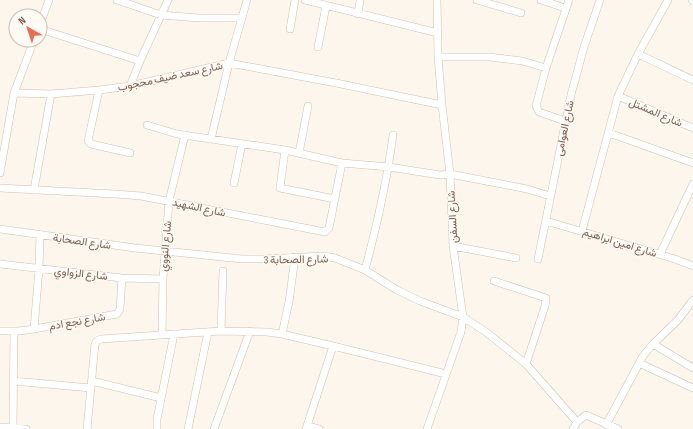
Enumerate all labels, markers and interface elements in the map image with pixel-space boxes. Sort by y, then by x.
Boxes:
north arrow [8,8,48,48]
text: N [16,14,28,28]
street label: شارع سعد ضيف محجوب [116,59,224,95]
street label: شارع المشتل [627,95,685,131]
street label: شارع العوامى [552,99,578,157]
street label: شارع السفن [445,190,461,243]
street label: شارع الشهيد [171,195,227,221]
street label: شارع النووي [157,220,177,272]
street label: شارع امين ابراهيم [581,225,659,261]
street label: شارع الصحابة [52,231,112,253]
street label: شارع الصحابة 3 [264,252,329,268]
street label: شارع الزواوي [53,264,109,286]
street label: شارع نجع ادم [48,310,107,334]

